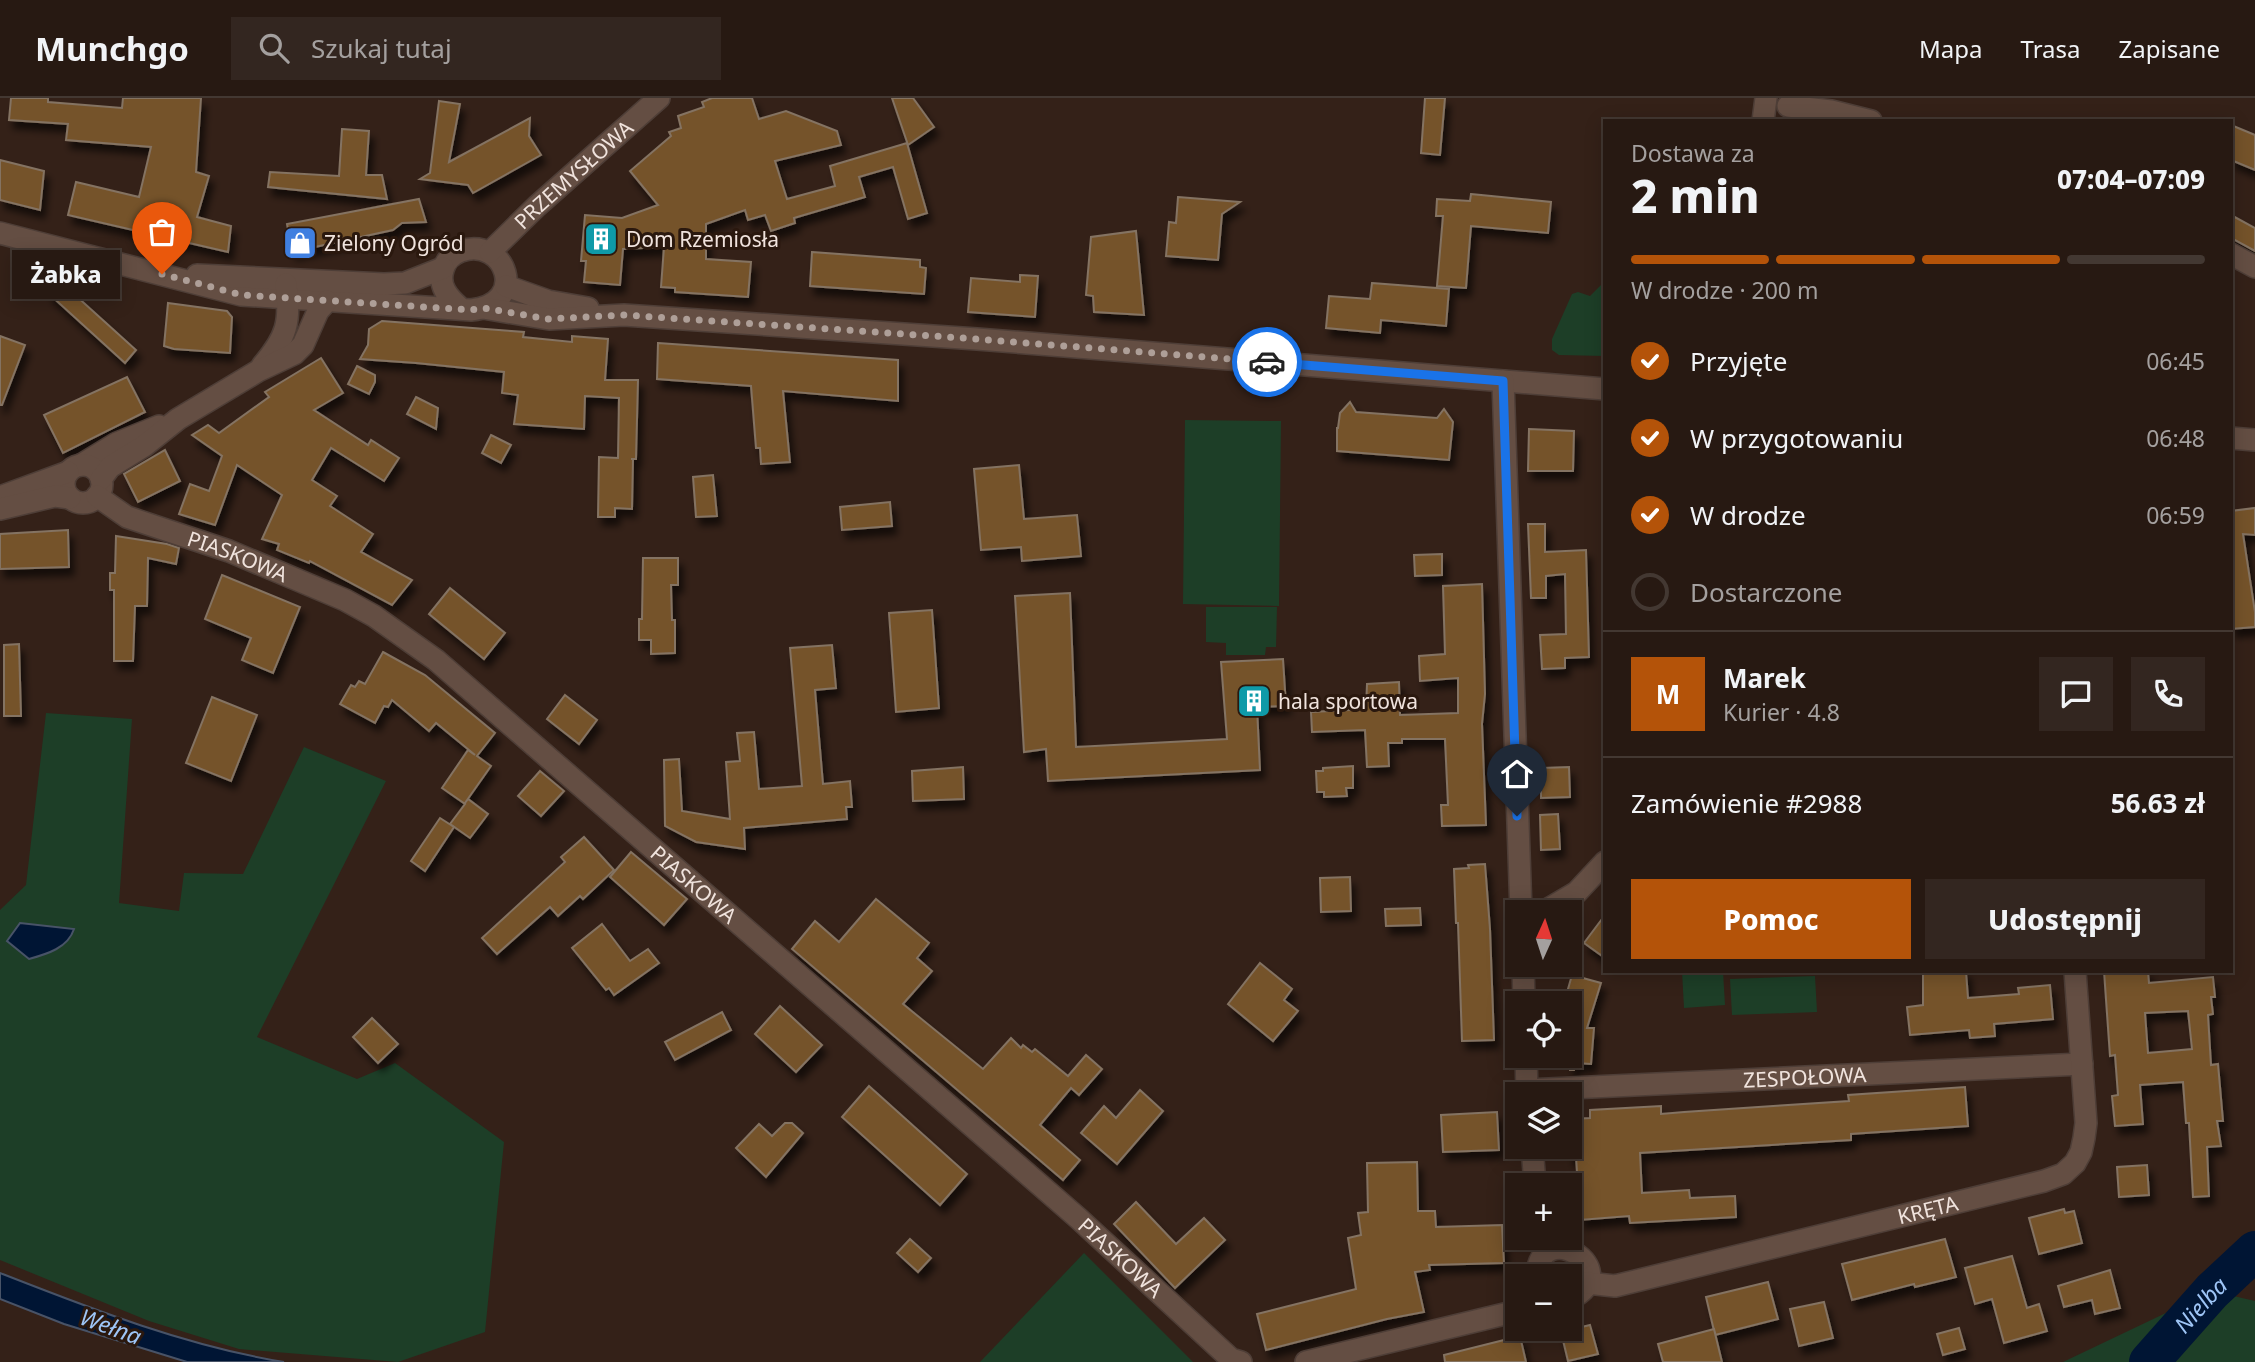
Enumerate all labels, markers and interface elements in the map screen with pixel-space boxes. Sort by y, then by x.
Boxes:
search box [231,17,721,80]
text: Munchgo [35,26,189,71]
icon: search [255,29,293,67]
text: Szukaj tutaj [311,30,452,66]
text: Mapa [1919,32,1983,65]
text: Trasa [2021,32,2081,65]
text: Zapisane [2119,32,2220,65]
street label: PRZEMYSŁOWA [508,113,639,235]
text: Dostawa za [1631,137,1755,169]
text: 07:04–07:09 [2057,161,2205,197]
text: 2 min [1631,164,1760,226]
pin [132,202,192,274]
icon: bag [143,213,181,251]
building icon: Dom Rzemiosła [582,220,620,258]
shop icon: Zielony Ogród [281,224,319,262]
place label: Dom Rzemiosła [626,225,779,253]
place label: Zielony Ogród [324,229,464,257]
callout: Żabka [11,250,120,298]
text: Żabka [30,258,102,290]
text: W drodze · 200 m [1631,274,1818,306]
courier [1232,327,1302,397]
icon: check [1631,342,1669,380]
icon: car [1248,343,1286,381]
text: Przyjęte [1690,343,1787,379]
text: 06:45 [2146,345,2205,377]
icon: check [1631,419,1669,457]
text: W przygotowaniu [1690,420,1903,456]
text: 06:48 [2146,422,2205,454]
icon: check [1631,496,1669,534]
text: W drodze [1690,497,1806,533]
text: 06:59 [2146,499,2205,531]
street label: PIASKOWA [184,524,293,589]
text: Dostarczone [1690,574,1843,610]
button: chat [2039,657,2113,731]
button: phone [2131,657,2205,731]
text: Marek [1723,660,1806,696]
text: M [1656,676,1680,712]
building icon: hala sportowa [1235,682,1273,720]
place label: hala sportowa [1278,687,1418,715]
text: Kurier · 4.8 [1723,696,1840,728]
pin [1487,744,1547,816]
icon: home [1498,755,1536,793]
text: Zamówienie #2988 [1631,785,1862,821]
text: 56.63 zł [2111,785,2205,821]
street label: PIASKOWA [645,839,743,930]
button: Pomoc [1631,879,1911,959]
button: Udostępnij [1925,879,2205,959]
north arrow [1505,900,1582,976]
map controls [1505,900,1582,1341]
button: locate [1505,991,1582,1068]
street label: ZESPOŁOWA [1742,1060,1868,1094]
button: layers [1505,1082,1582,1159]
button: + [1505,1173,1582,1250]
street label: KRĘTA [1894,1188,1961,1230]
street label: PIASKOWA [1072,1211,1170,1304]
button: − [1505,1264,1582,1341]
water label: Nielba [2166,1269,2234,1340]
water label: Wełna [76,1300,146,1352]

